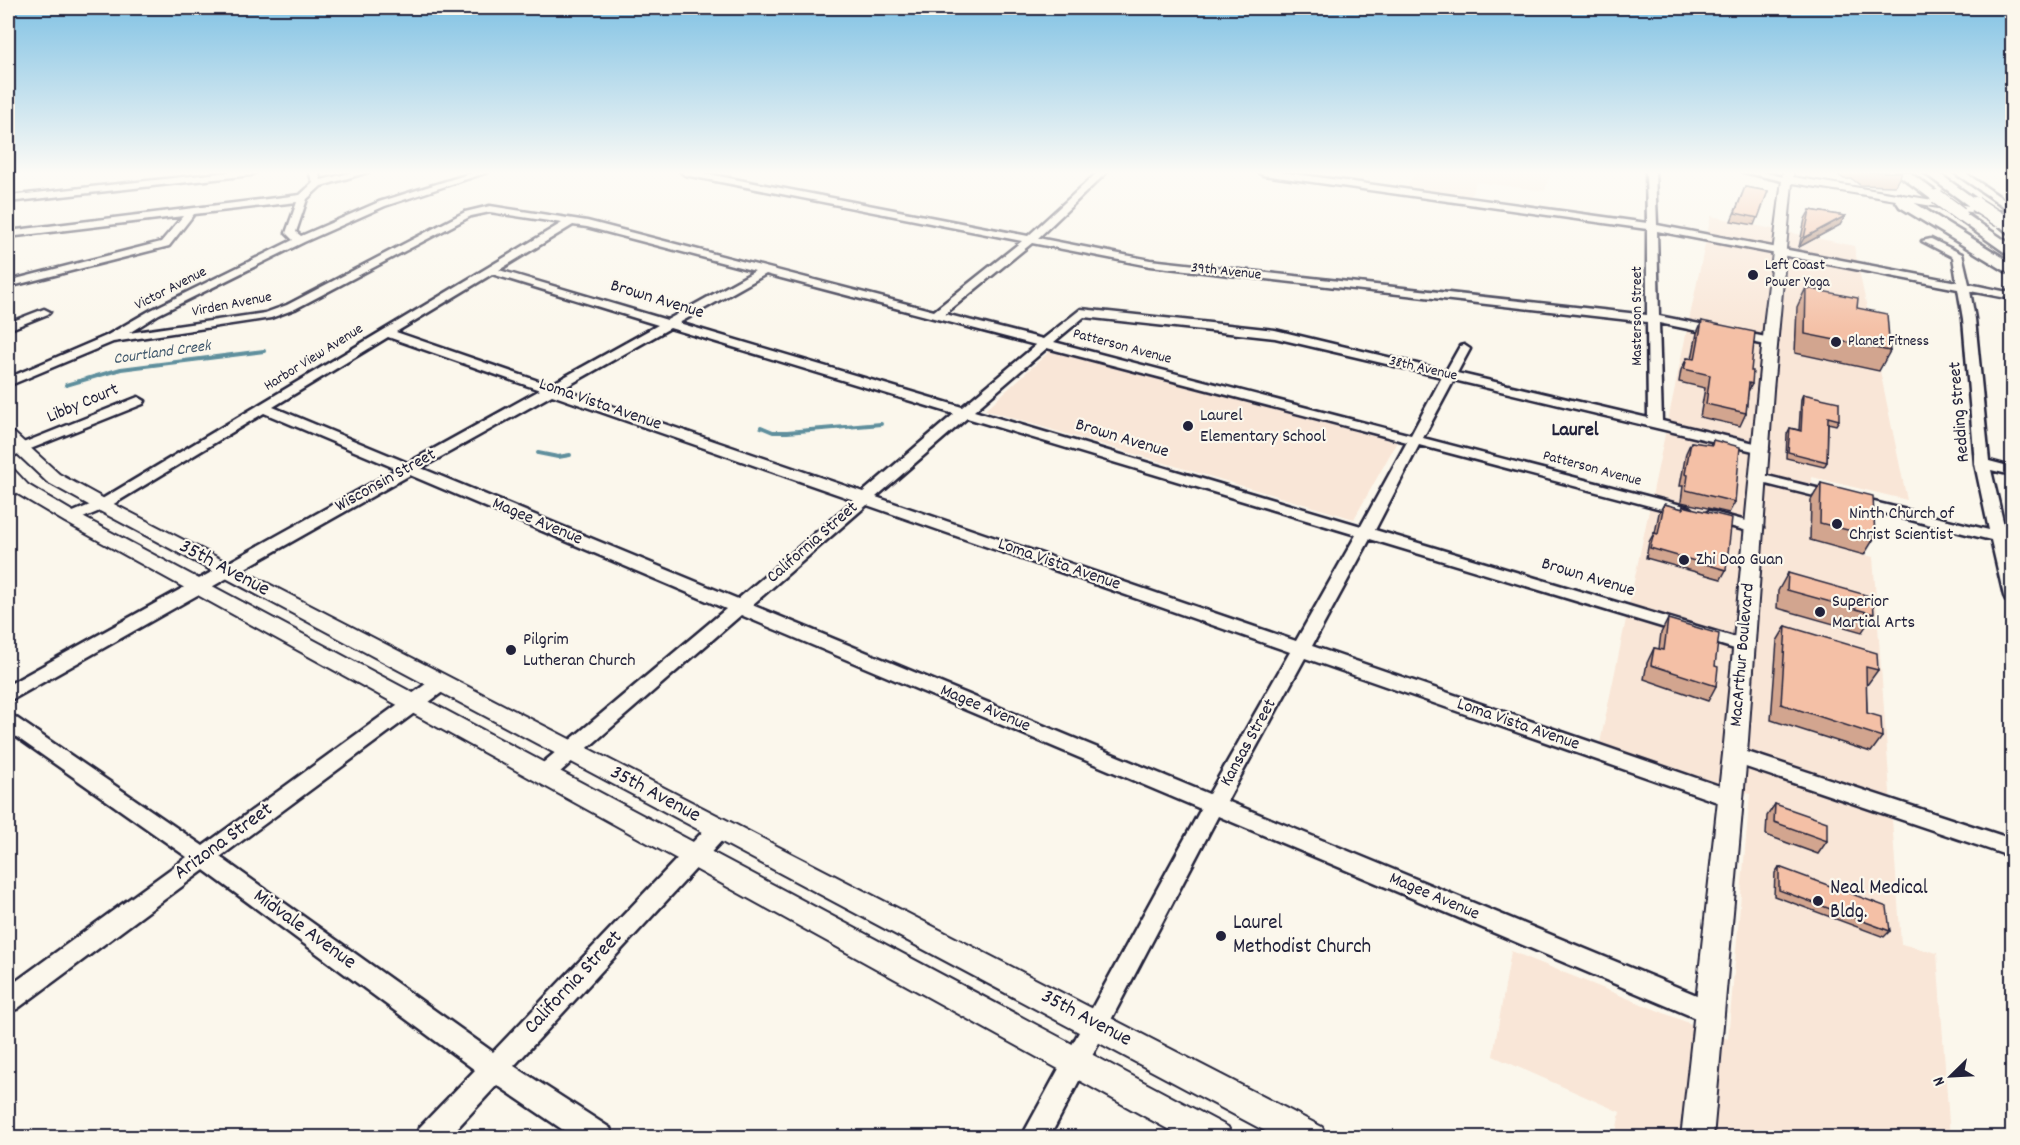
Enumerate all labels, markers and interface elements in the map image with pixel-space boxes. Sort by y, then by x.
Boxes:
place label: Left Coast Power Yoga [1765,255,1830,294]
street label: 39th Avenue [1190,257,1263,287]
street label: Victor Avenue [131,261,211,317]
street label: Masterson Street [1627,266,1649,366]
marker: Left Coast Power Yoga [1746,268,1760,282]
street label: Brown Avenue [607,274,707,326]
street label: Virden Avenue [190,286,274,323]
street label: Harbor View Avenue [260,318,368,397]
street label: Patterson Avenue [1070,323,1174,371]
place label: Planet Fitness [1848,331,1929,353]
water label: Courtland Creek [112,335,214,371]
marker: Planet Fitness [1829,335,1843,349]
street label: 38th Avenue [1387,350,1460,388]
street label: Redding Street [1943,360,1977,463]
street label: Loma Vista Avenue [535,372,665,438]
street label: Libby Court [43,378,123,430]
place label: Laurel Elementary School [1200,404,1327,450]
street label: Brown Avenue [1072,413,1172,465]
district label: Laurel [1551,417,1599,445]
marker: Laurel Elementary School [1181,419,1195,433]
street label: Wisconsin Street [331,443,441,519]
street label: Patterson Avenue [1540,445,1644,493]
street label: Magee Avenue [488,492,586,552]
street label: California Street [762,496,864,590]
place label: Ninth Church of Christ Scientist [1849,502,1955,548]
marker: Ninth Church of Christ Scientist [1830,517,1844,531]
street label: Loma Vista Avenue [994,532,1124,598]
street label: 35th Avenue [173,533,275,605]
place label: Zhi Dao Guan [1696,548,1783,573]
street label: Brown Avenue [1538,552,1638,604]
marker: Zhi Dao Guan [1677,553,1691,567]
street label: MacArthur Boulevard [1724,582,1762,728]
place label: Superior Martial Arts [1832,590,1915,636]
marker: Superior Martial Arts [1813,605,1827,619]
place label: Pilgrim Lutheran Church [523,628,636,674]
marker: Pilgrim Lutheran Church [504,643,518,657]
street label: Magee Avenue [936,679,1034,739]
street label: Loma Vista Avenue [1453,692,1583,758]
street label: Kansas Street [1215,694,1284,791]
street label: 35th Avenue [604,759,706,831]
street label: Arizona Street [168,796,280,888]
street label: Magee Avenue [1385,867,1483,927]
place label: Neal Medical Bldg. [1830,874,1928,928]
street label: Midvale Avenue [246,882,362,978]
marker: Neal Medical Bldg. [1811,894,1825,908]
place label: Laurel Methodist Church [1233,909,1371,963]
street label: California Street [518,924,630,1042]
marker: Laurel Methodist Church [1214,929,1228,943]
street label: 35th Avenue [1035,983,1137,1055]
north arrow [1921,1046,1981,1106]
text: N [1927,1073,1952,1089]

